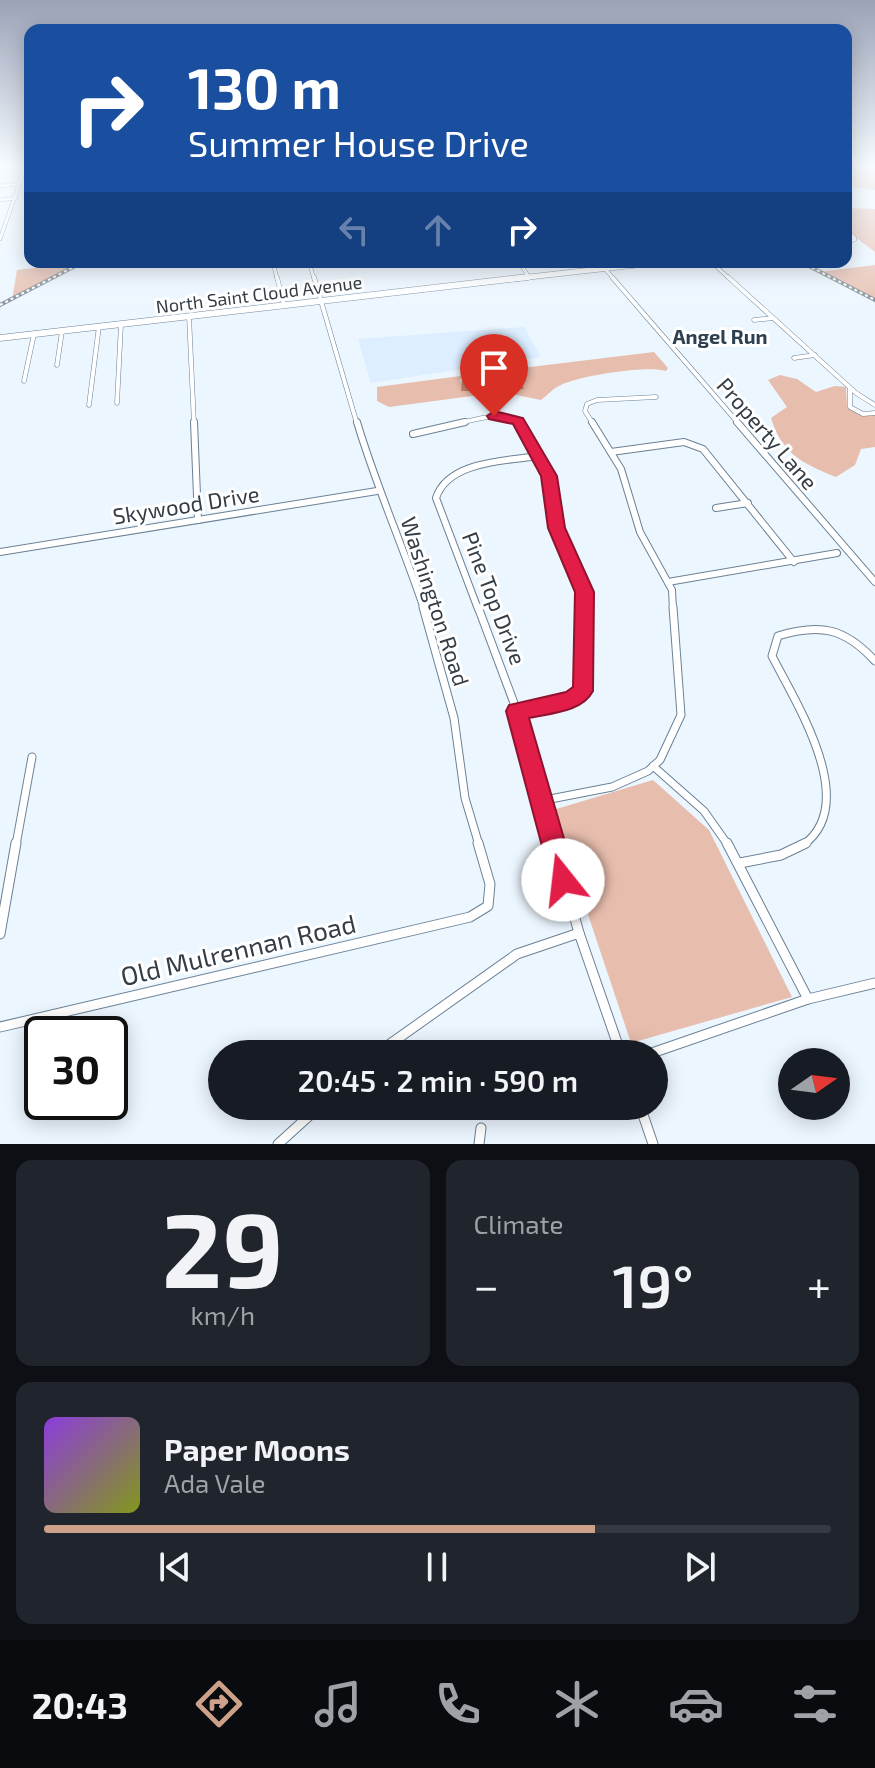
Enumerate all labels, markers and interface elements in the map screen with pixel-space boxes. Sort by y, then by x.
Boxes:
text: 130 m [188,53,341,120]
icon: right [56,56,160,160]
text: Summer House Drive [188,121,529,164]
icon: left [332,208,376,252]
icon: ahead [416,208,460,252]
icon: right [500,208,544,252]
street label: North Saint Cloud Avenue [155,270,363,318]
district label: Angel Run [672,324,768,348]
pin [460,334,528,416]
icon: arrive [472,346,516,390]
street label: Property Lane [712,372,824,494]
street label: Skywood Drive [111,480,261,528]
street label: Washington Road [396,513,476,689]
street label: Pine Top Drive [458,528,532,668]
position arrow [521,838,605,922]
street label: Old Mulrennan Road [117,907,359,991]
speed limit sign: 30 [24,1016,128,1120]
north arrow [778,1048,850,1120]
map controls [778,1048,850,1120]
text: 20:45 · 2 min · 590 m [298,1062,578,1098]
text: 29 [162,1184,284,1309]
text: Climate [474,1208,563,1239]
text: 19° [612,1248,694,1320]
text: − [474,1258,499,1311]
text: + [807,1258,831,1311]
text: km/h [190,1299,255,1330]
text: Paper Moons [164,1431,350,1467]
text: Ada Vale [164,1467,266,1498]
icon: previous [153,1545,197,1589]
icon: pause [415,1545,459,1589]
icon: next [678,1545,722,1589]
icon: directions [191,1676,247,1732]
icon: music [310,1676,366,1732]
icon: phone [430,1676,486,1732]
icon: climate [549,1676,605,1732]
icon: car [668,1676,724,1732]
icon: filters [787,1676,843,1732]
text: 20:43 [32,1683,128,1726]

